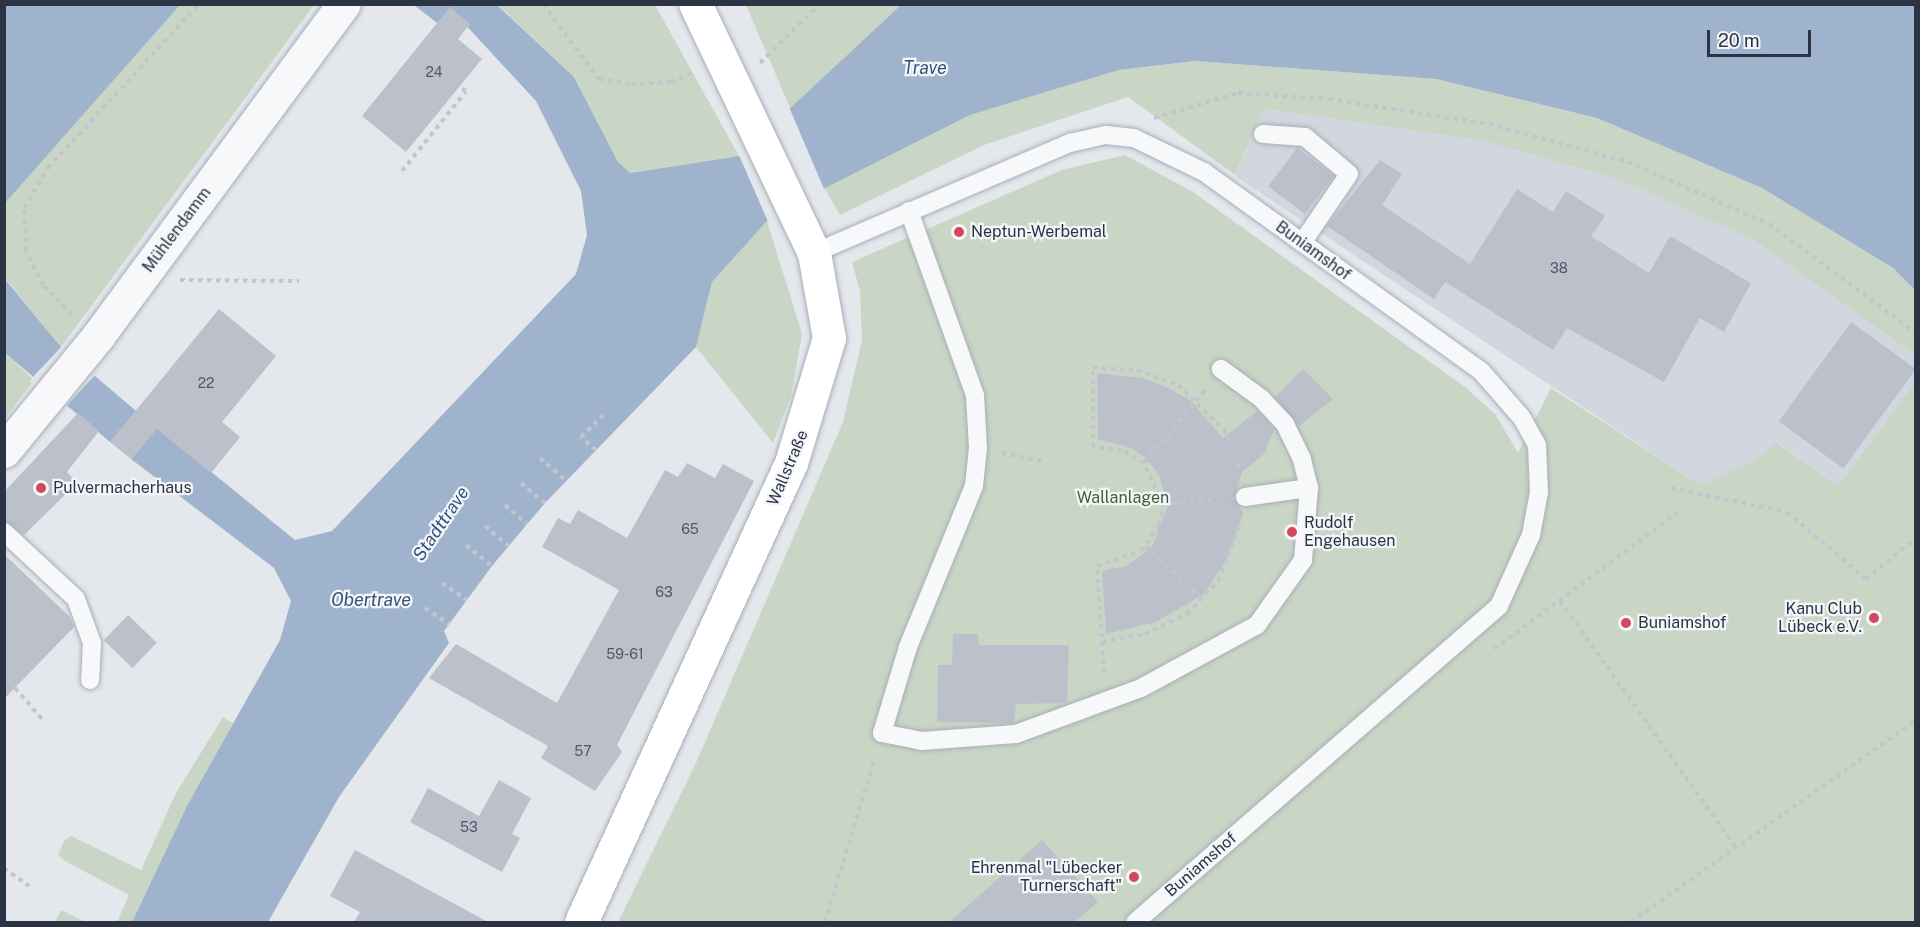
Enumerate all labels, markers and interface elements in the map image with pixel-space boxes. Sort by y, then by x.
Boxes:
scale bar [1710,18,1814,56]
text: 20 m [1718,30,1760,51]
water label: Trave [903,57,947,79]
house number: 24 [425,64,443,80]
street label: Mühlendamm [139,184,215,276]
street label: Buniamshof [1272,217,1354,285]
place label: Neptun-Werbemal [971,222,1107,242]
marker: Neptun-Werbemal [952,225,966,239]
house number: 38 [1550,260,1568,276]
house number: 22 [198,375,214,391]
street label: Wallstraße [764,427,812,509]
place label: Pulvermacherhaus [53,478,192,498]
marker: Pulvermacherhaus [34,481,48,495]
water label: Stadttrave [408,483,474,565]
park label: Wallanlagen [1077,488,1169,508]
place label: Rudolf Engehausen [1304,513,1395,551]
house number: 65 [681,521,699,537]
marker: Rudolf Engehausen [1285,525,1299,539]
house number: 63 [655,584,673,600]
water label: Obertrave [331,589,411,611]
place label: Kanu Club Lübeck e.V. [1778,599,1862,637]
marker: Kanu Club Lübeck e.V. [1867,611,1881,625]
place label: Buniamshof [1638,613,1726,633]
marker: Buniamshof [1619,616,1633,630]
house number: 59-61 [606,646,644,662]
house number: 57 [574,743,592,759]
house number: 53 [460,819,478,835]
street label: Buniamshof [1161,829,1241,901]
place label: Ehrenmal "Lübecker Turnerschaft" [971,858,1122,896]
marker: Ehrenmal "Lübecker Turnerschaft" [1127,870,1141,884]

